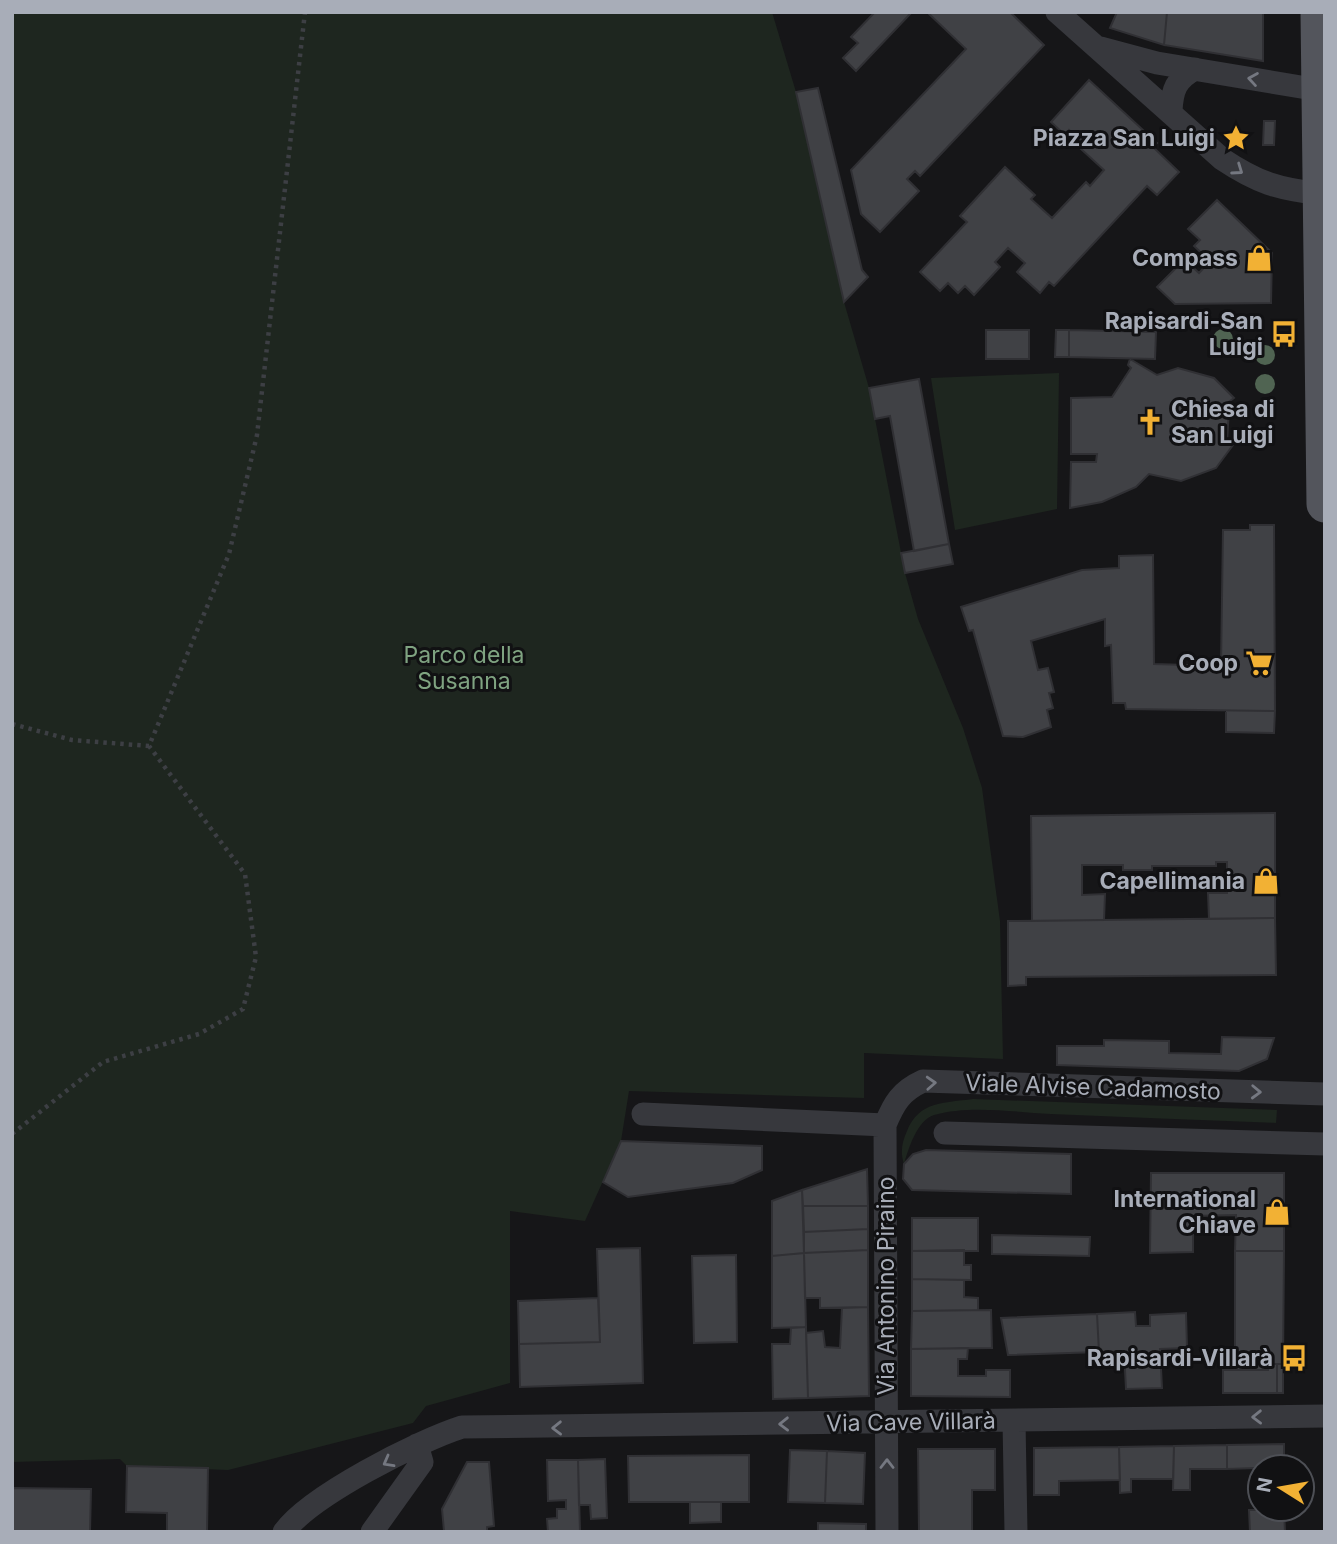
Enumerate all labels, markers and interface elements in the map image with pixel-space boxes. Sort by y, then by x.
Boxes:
one-way arrow [1247,72,1258,87]
place icon: Piazza San Luigi [1221,123,1251,153]
place label: Piazza San Luigi [1033,124,1215,152]
one-way arrow [1230,162,1243,174]
shop icon: Compass [1244,243,1274,273]
place label: Compass [1132,244,1238,272]
place label: Rapisardi-San Luigi [1105,307,1263,361]
bus stop icon: Rapisardi-San Luigi [1269,319,1299,349]
place label: Chiesa di San Luigi [1171,395,1275,449]
church icon: Chiesa di San Luigi [1135,407,1165,437]
park label: Parco della Susanna [404,641,524,695]
supermarket icon: Coop [1244,648,1274,678]
place label: Coop [1178,649,1238,677]
shop icon: Capellimania [1251,866,1281,896]
place label: Capellimania [1099,867,1245,895]
street label: Viale Alvise Cadamosto [965,1069,1221,1105]
one-way arrow [925,1075,936,1090]
one-way arrow [1250,1084,1261,1099]
street label: Via Antonino Piraino [872,1176,900,1396]
place label: International Chiave [1113,1185,1256,1239]
shop icon: International Chiave [1262,1197,1292,1227]
bus stop icon: Rapisardi-Villarà [1279,1343,1309,1373]
place label: Rapisardi-Villarà [1087,1344,1273,1372]
street label: Via Cave Villarà [826,1407,996,1437]
one-way arrow [1251,1410,1262,1425]
one-way arrow [778,1416,789,1432]
one-way arrow [551,1420,562,1435]
north arrow [1246,1453,1316,1523]
one-way arrow [382,1454,395,1467]
one-way arrow [879,1458,895,1468]
text: N [1252,1476,1277,1494]

